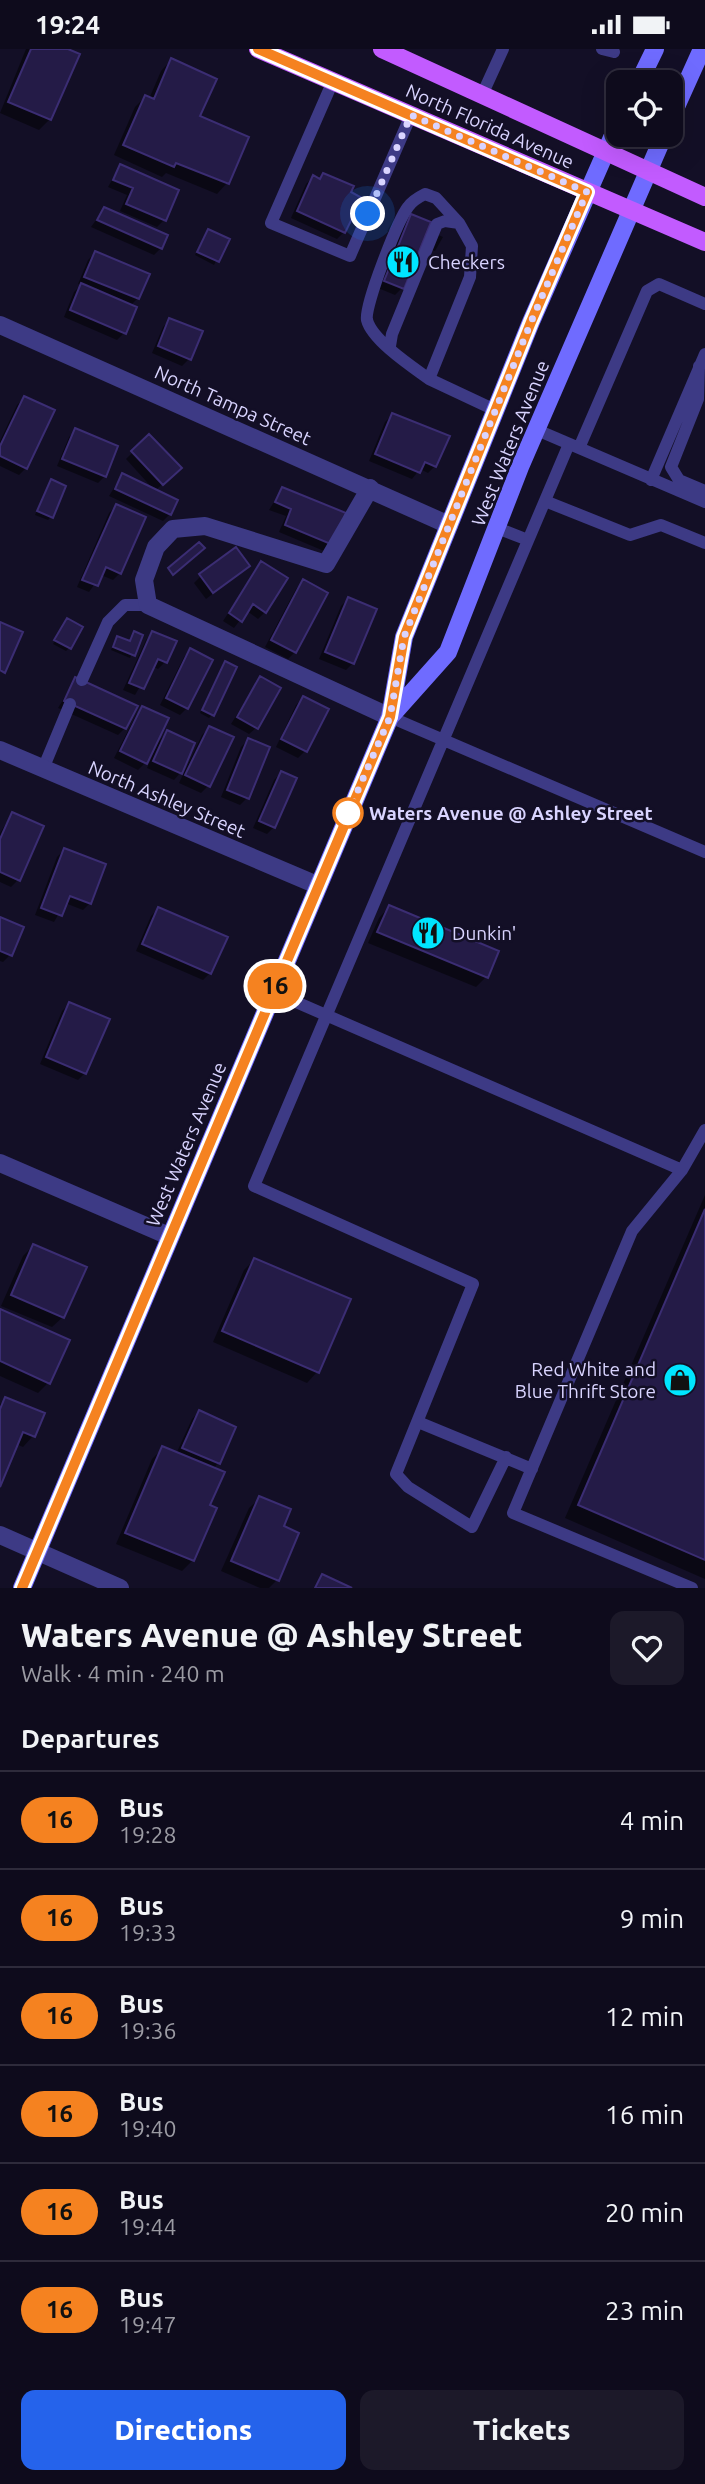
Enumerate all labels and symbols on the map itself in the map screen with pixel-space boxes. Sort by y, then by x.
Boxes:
street label: North Florida Avenue [403,79,577,173]
your location [350,196,385,231]
restaurant icon: Checkers [384,243,422,281]
place label: Checkers [428,251,505,273]
street label: West Waters Avenue [467,357,553,529]
street label: North Tampa Street [151,361,315,450]
street label: North Ashley Street [85,756,249,842]
marker: Waters Avenue @ Ashley Street [333,798,363,828]
place label: Waters Avenue @ Ashley Street [369,802,653,824]
restaurant icon: Dunkin' [409,914,447,952]
place label: Dunkin' [452,922,516,944]
line badge: 16 [244,963,306,1009]
street label: West Waters Avenue [141,1058,231,1230]
place label: Red White and Blue Thrift Store [515,1358,656,1402]
shop icon: Red White and Blue Thrift Store [661,1361,699,1399]

